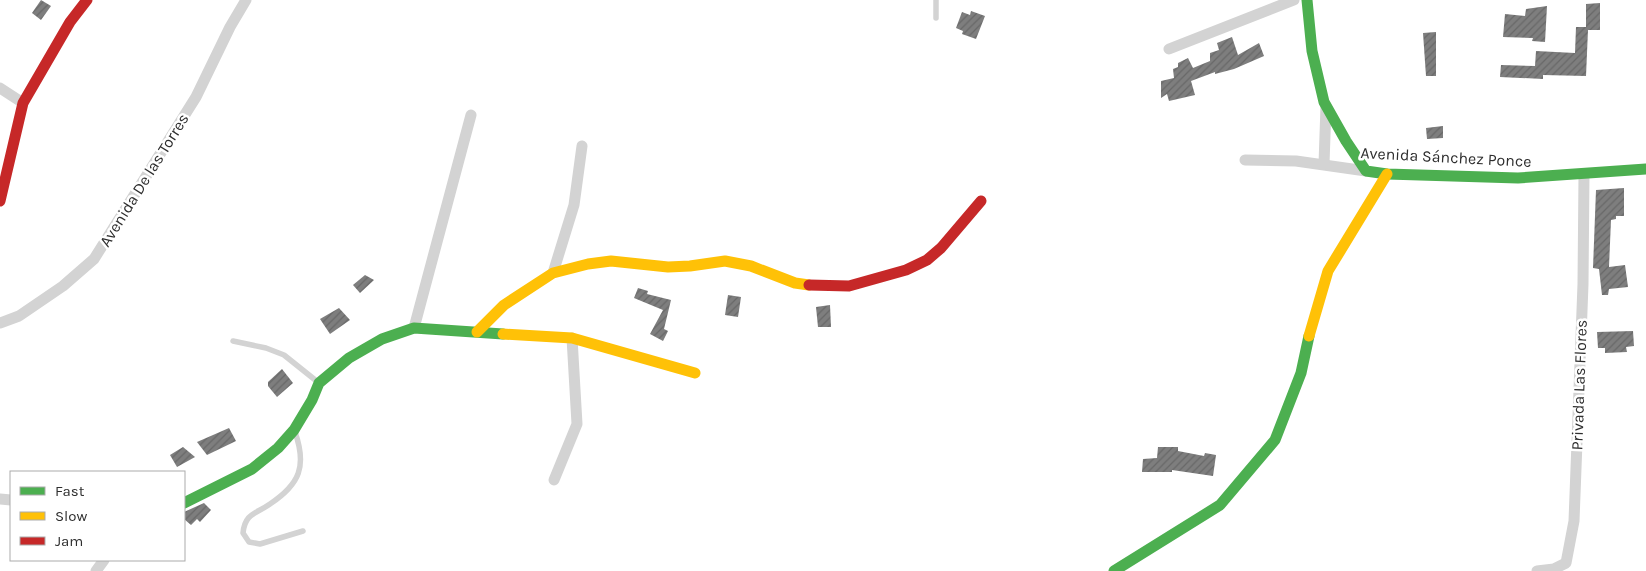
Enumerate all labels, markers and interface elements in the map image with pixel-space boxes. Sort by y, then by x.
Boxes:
street label: Avenida De las Torres [95,110,193,250]
street label: Avenida Sánchez Ponce [1360,143,1532,171]
street label: Privada Las Flores [1567,319,1591,451]
legend [10,471,185,561]
text: Fast [55,482,85,500]
text: Slow [55,507,87,525]
text: Jam [55,532,83,550]

